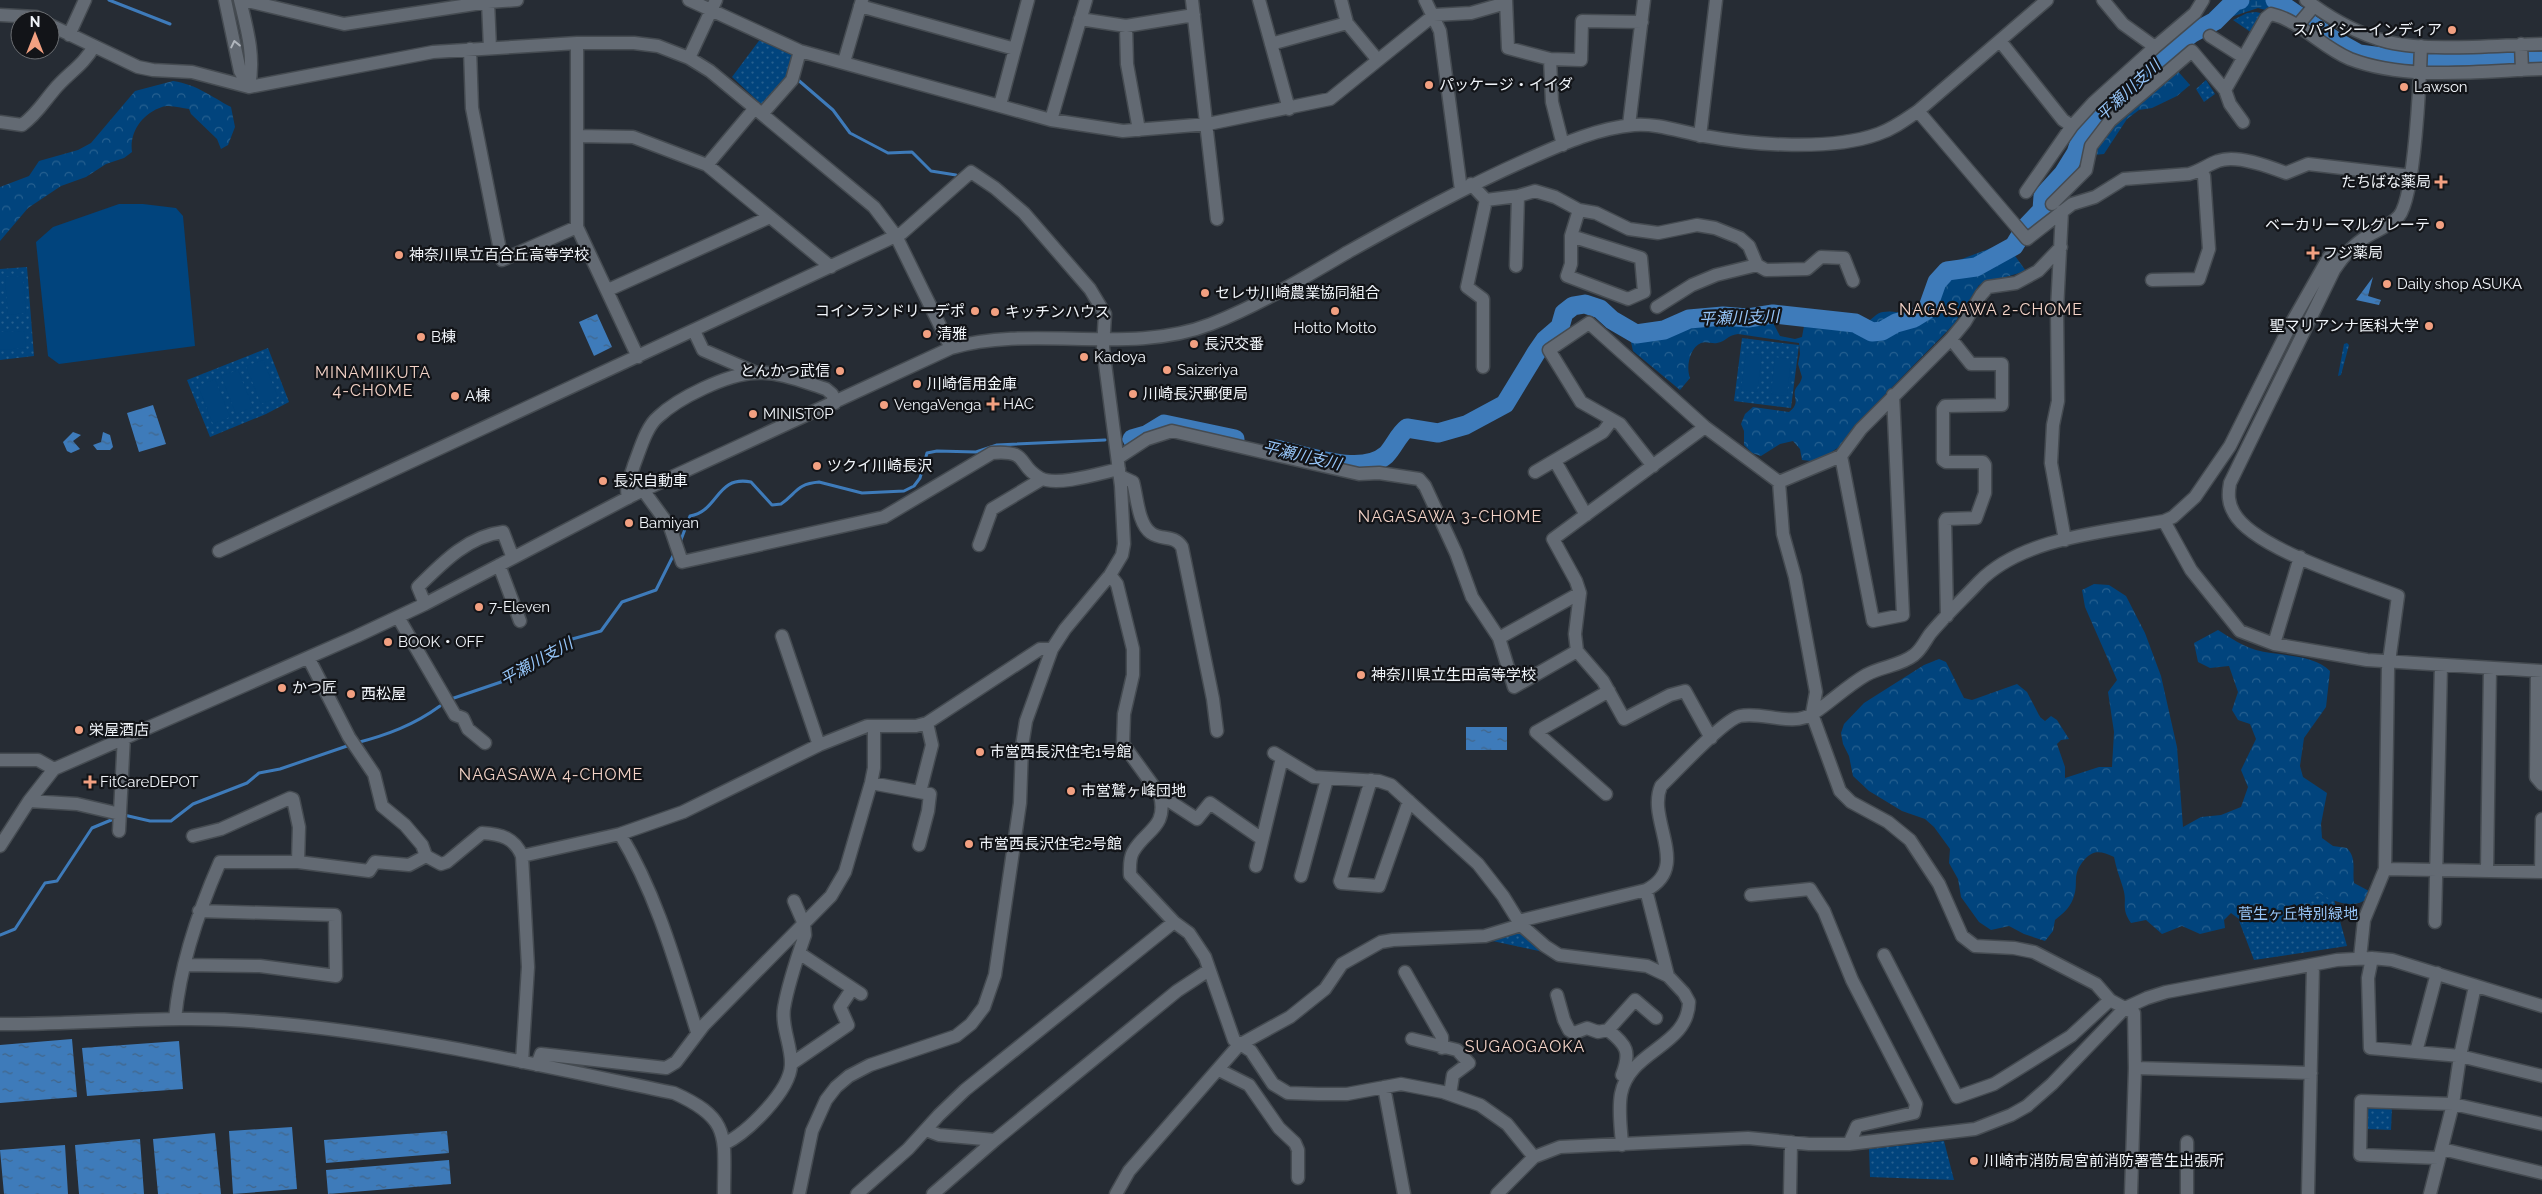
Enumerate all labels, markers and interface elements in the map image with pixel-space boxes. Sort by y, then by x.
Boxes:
north arrow [10,10,60,60]
text: N [30,14,40,30]
place label: スパイシーインディア [2293,21,2442,39]
marker: スパイシーインディア [2446,24,2458,36]
one-way arrow [230,40,240,49]
water label: 平瀬川支川 [2093,55,2166,125]
place label: パッケージ・イイダ [1439,76,1573,94]
place label: Lawson [2414,78,2468,96]
marker: パッケージ・イイダ [1423,79,1435,91]
marker: Lawson [2398,81,2410,93]
place label: たちばな薬局 [2341,173,2431,191]
marker: たちばな薬局 [2435,176,2447,188]
place label: ベーカリーマルグレーテ [2265,216,2430,234]
marker: ベーカリーマルグレーテ [2434,219,2446,231]
place label: フジ薬局 [2323,244,2383,262]
place label: 神奈川県立百合丘高等学校 [409,246,589,264]
marker: フジ薬局 [2307,247,2319,259]
marker: 神奈川県立百合丘高等学校 [393,249,405,261]
place label: Daily shop ASUKA [2397,275,2522,293]
marker: Daily shop ASUKA [2381,278,2393,290]
place label: セレサ川崎農業協同組合 [1215,284,1380,302]
marker: セレサ川崎農業協同組合 [1199,287,1211,299]
district label: NAGASAWA 2-CHOME [1899,300,2083,319]
place label: コインランドリーデポ [815,302,965,320]
place label: キッチンハウス [1005,303,1110,321]
marker: コインランドリーデポ [969,305,981,317]
marker: Hotto Motto [1329,305,1341,317]
marker: キッチンハウス [989,306,1001,318]
water label: 平瀬川支川 [1699,307,1781,328]
place label: 聖マリアンナ医科大学 [2270,317,2419,335]
place label: Hotto Motto [1293,319,1377,337]
marker: 聖マリアンナ医科大学 [2423,320,2435,332]
place label: 清雅 [937,325,967,343]
place label: B棟 [431,328,456,346]
marker: 清雅 [921,328,933,340]
marker: B棟 [415,331,427,343]
place label: 長沢交番 [1204,335,1264,353]
marker: 長沢交番 [1188,338,1200,350]
place label: Kadoya [1094,348,1146,366]
marker: Kadoya [1078,351,1090,363]
place label: Saizeriya [1177,361,1238,379]
place label: とんかつ武信 [740,362,830,380]
district label: MINAMIIKUTA 4-CHOME [315,363,431,400]
marker: Saizeriya [1161,364,1173,376]
marker: とんかつ武信 [834,365,846,377]
place label: 川崎信用金庫 [927,375,1017,393]
marker: 川崎信用金庫 [911,378,923,390]
place label: 川崎長沢郵便局 [1143,385,1248,403]
place label: A棟 [465,387,490,405]
marker: 川崎長沢郵便局 [1127,388,1139,400]
marker: A棟 [449,390,461,402]
place label: HAC [1003,395,1034,413]
place label: VengaVenga [894,396,982,414]
marker: HAC [987,398,999,410]
marker: VengaVenga [878,399,890,411]
place label: MINISTOP [763,405,834,423]
marker: MINISTOP [747,408,759,420]
water label: 平瀬川支川 [1261,437,1345,474]
place label: ツクイ川崎長沢 [827,457,932,475]
marker: ツクイ川崎長沢 [811,460,823,472]
place label: 長沢自動車 [613,472,688,490]
marker: 長沢自動車 [597,475,609,487]
district label: NAGASAWA 3-CHOME [1358,507,1542,526]
place label: Bamiyan [639,514,699,532]
marker: Bamiyan [623,517,635,529]
place label: 7-Eleven [489,598,550,616]
marker: 7-Eleven [473,601,485,613]
place label: BOOK・OFF [398,633,484,651]
water label: 平瀬川支川 [497,633,578,689]
marker: BOOK・OFF [382,636,394,648]
place label: 神奈川県立生田高等学校 [1371,666,1536,684]
marker: 神奈川県立生田高等学校 [1355,669,1367,681]
place label: かつ匠 [292,679,337,697]
marker: かつ匠 [276,682,288,694]
place label: 西松屋 [361,685,406,703]
marker: 西松屋 [345,688,357,700]
place label: 栄屋酒店 [89,721,149,739]
marker: 栄屋酒店 [73,724,85,736]
place label: 市営西長沢住宅1号館 [990,743,1131,761]
marker: 市営西長沢住宅1号館 [974,746,986,758]
district label: NAGASAWA 4-CHOME [459,765,643,784]
place label: FitCareDEPOT [100,773,198,791]
marker: FitCareDEPOT [84,776,96,788]
place label: 市営鷲ヶ峰団地 [1081,782,1186,800]
marker: 市営鷲ヶ峰団地 [1065,785,1077,797]
place label: 市営西長沢住宅2号館 [979,835,1122,853]
marker: 市営西長沢住宅2号館 [963,838,975,850]
park label: 菅生ヶ丘特別緑地 [2238,905,2358,923]
district label: SUGAOGAOKA [1465,1037,1585,1056]
place label: 川崎市消防局宮前消防署菅生出張所 [1984,1152,2224,1170]
marker: 川崎市消防局宮前消防署菅生出張所 [1968,1155,1980,1167]

